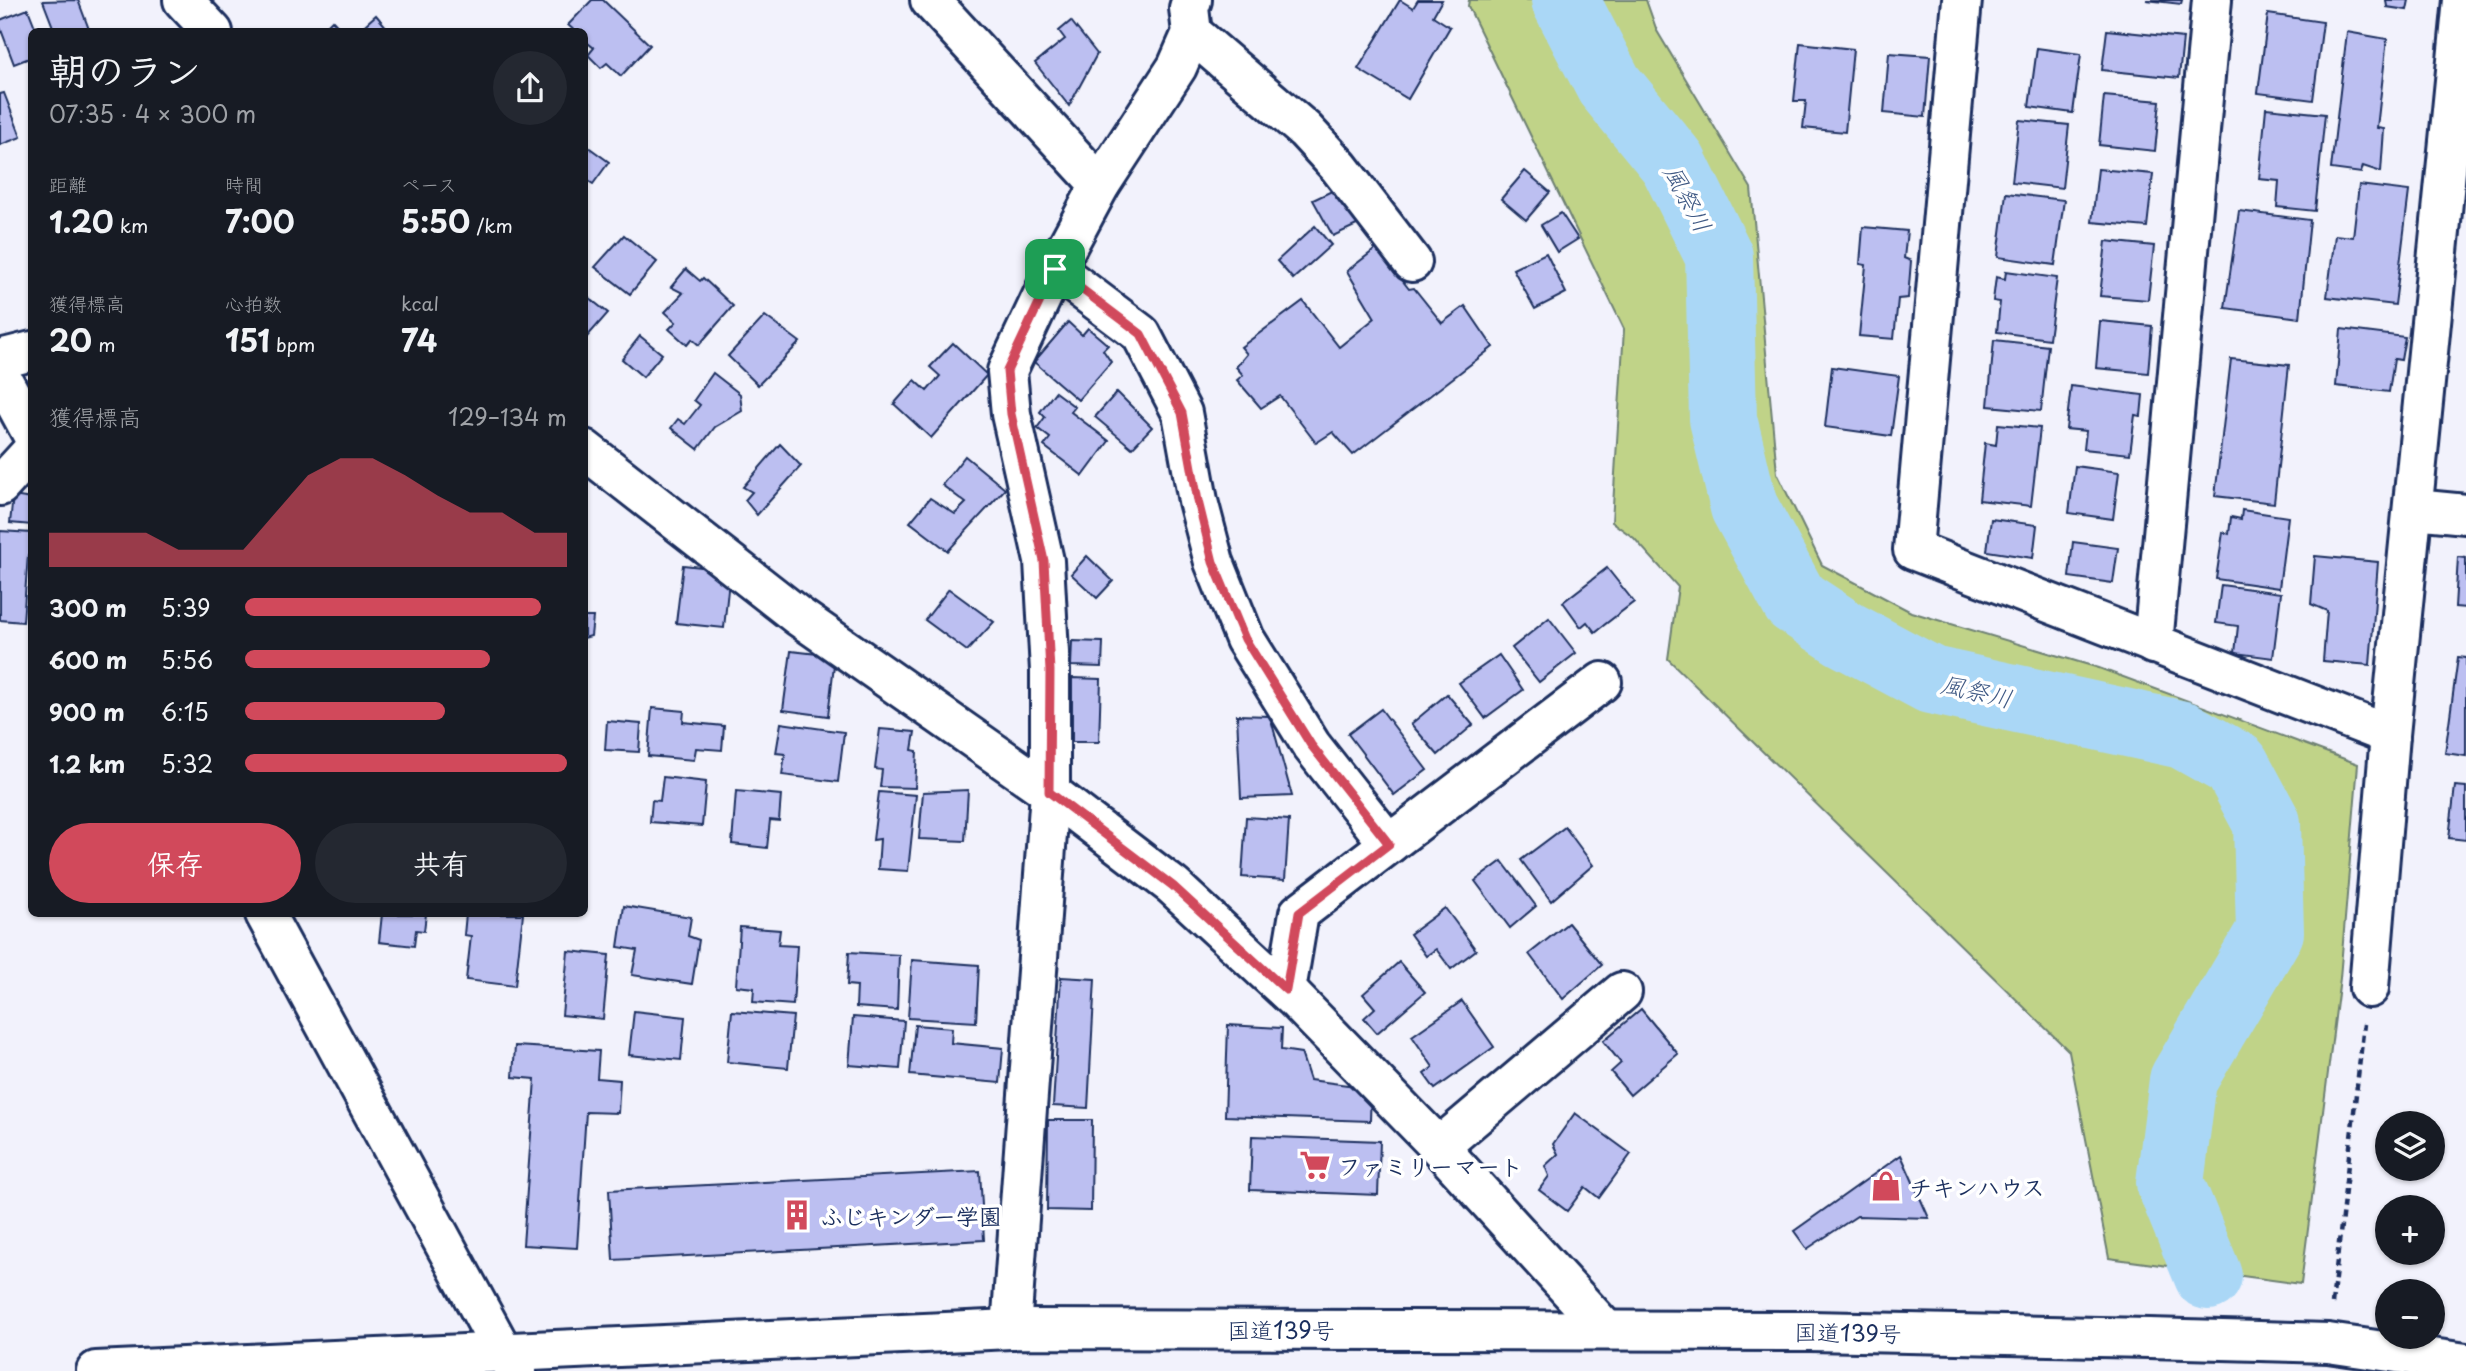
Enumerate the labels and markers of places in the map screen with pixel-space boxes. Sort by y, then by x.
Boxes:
pin [1025,239,1085,299]
supermarket icon: ファミリーマート [1298,1148,1332,1182]
place label: ファミリーマート [1338,1148,1523,1183]
shop icon: チキンハウス [1869,1169,1903,1203]
place label: チキンハウス [1909,1169,2045,1204]
building icon: ふじキンダー学園 [780,1198,814,1232]
place label: ふじキンダー学園 [820,1198,1002,1233]

